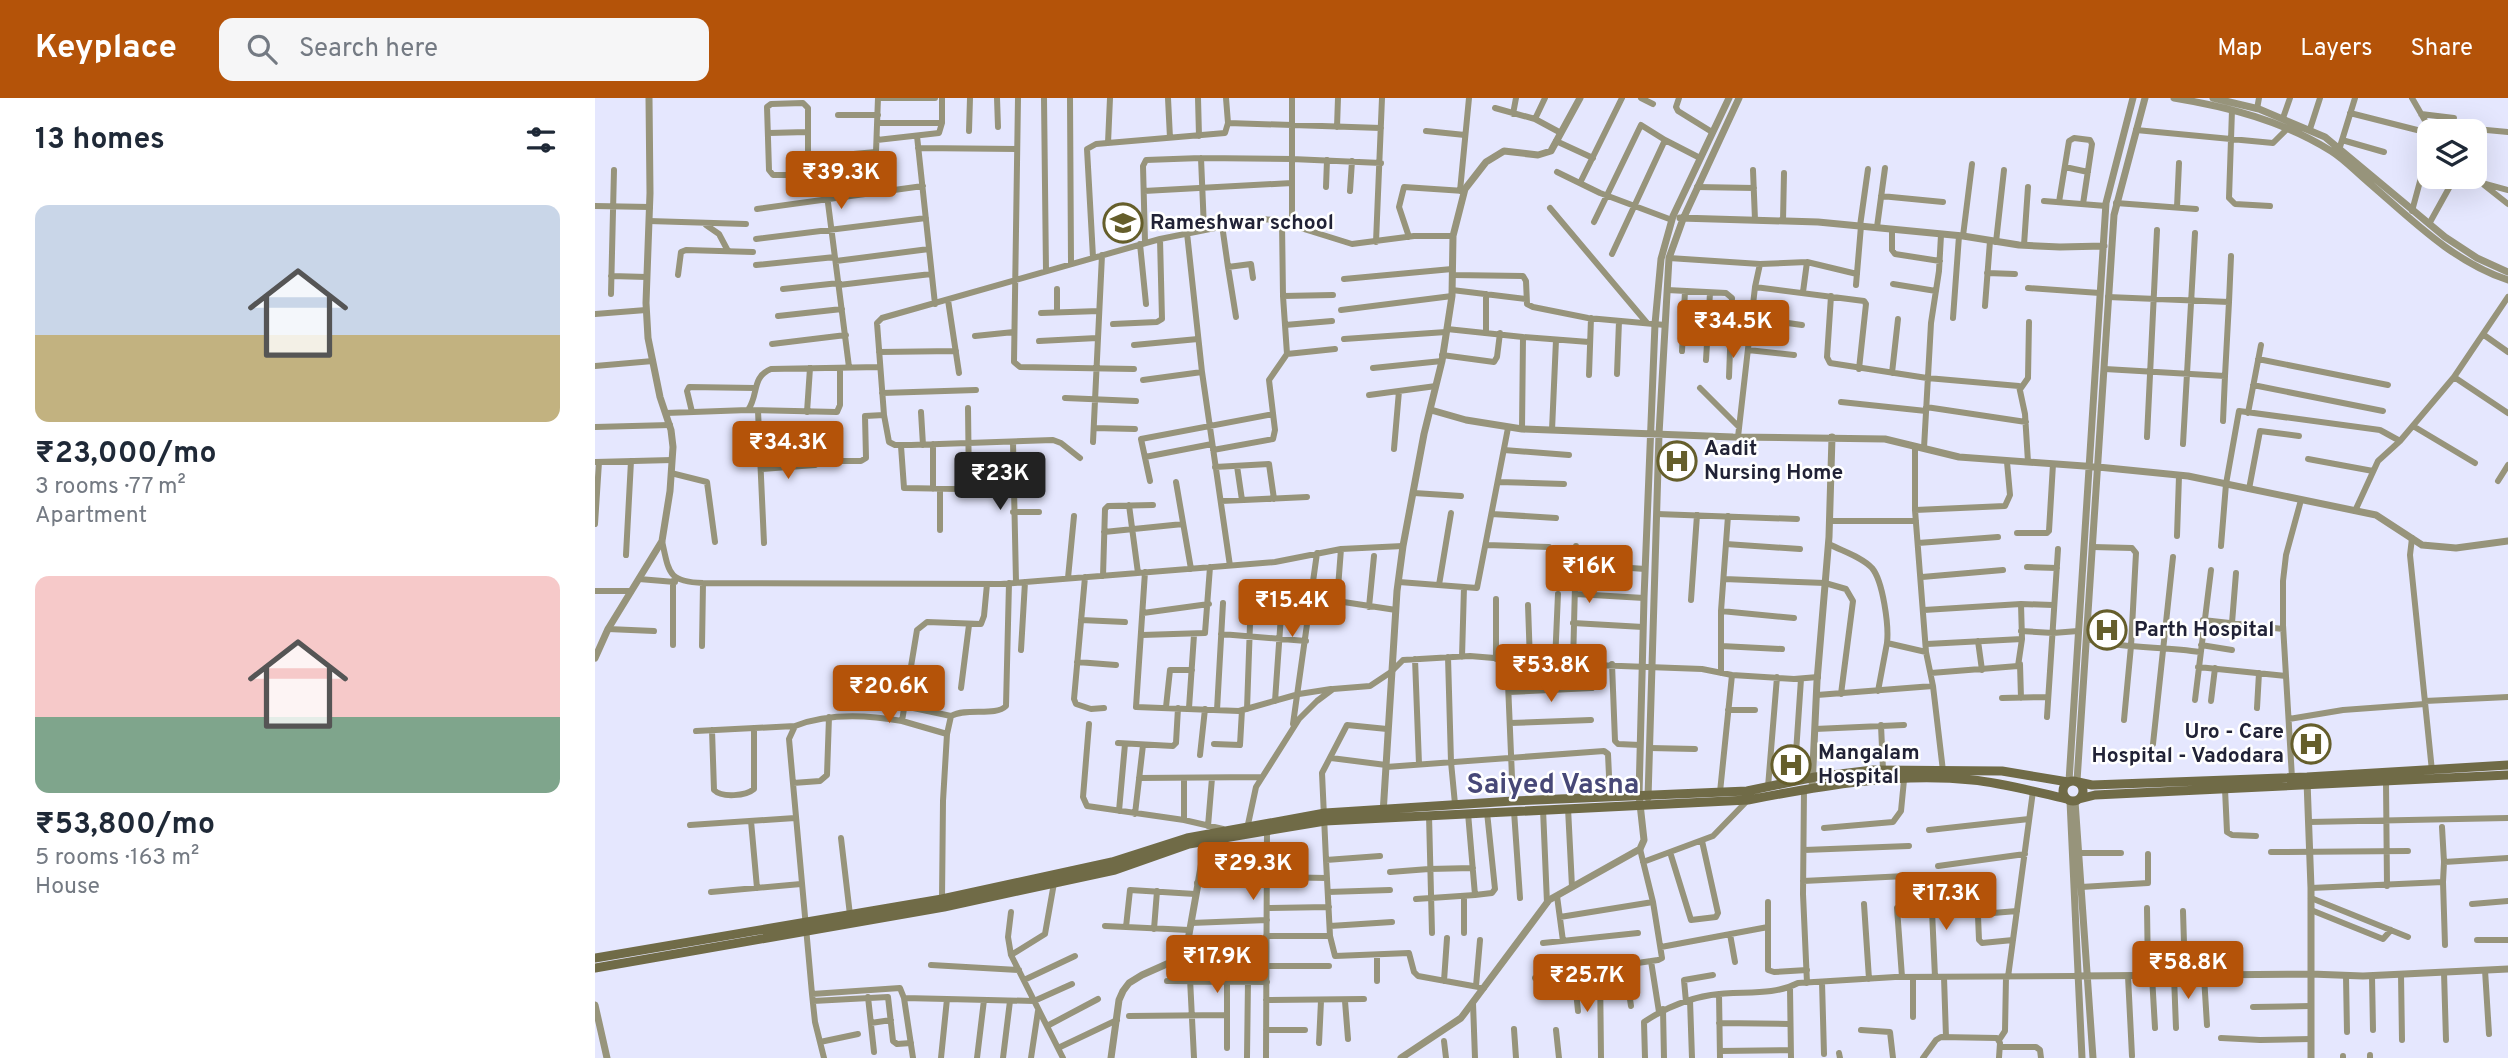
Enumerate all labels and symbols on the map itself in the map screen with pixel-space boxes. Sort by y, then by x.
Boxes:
pin: ₹39.3K [784,152,898,211]
school or university icon: Rameshwar school [1102,202,1144,244]
place label: Rameshwar school [1150,210,1334,237]
pin: ₹34.5K [1676,300,1790,360]
pin: ₹34.3K [731,422,845,481]
place label: Aadit Nursing Home [1704,436,1843,487]
hospital icon: Aadit Nursing Home [1656,440,1698,482]
pin: ₹23K [959,452,1041,512]
pin: ₹16K [1548,546,1630,605]
pin: ₹15.4K [1235,580,1349,639]
hospital icon: Parth Hospital [2086,609,2128,651]
place label: Parth Hospital [2134,617,2274,644]
pin: ₹53.8K [1494,644,1608,704]
pin: ₹20.6K [832,666,946,725]
place label: Uro - Care Hospital - Vadodara [2092,719,2284,770]
hospital icon: Uro - Care Hospital - Vadodara [2290,723,2332,765]
place label: Mangalam Hospital [1818,740,1920,791]
hospital icon: Mangalam Hospital [1770,744,1812,786]
district label: Saiyed Vasna [1467,768,1639,804]
pin: ₹29.3K [1196,842,1310,902]
pin: ₹17.3K [1889,872,2003,932]
pin: ₹17.9K [1160,936,1274,995]
pin: ₹58.8K [2131,942,2245,1001]
pin: ₹25.7K [1530,954,1644,1014]

